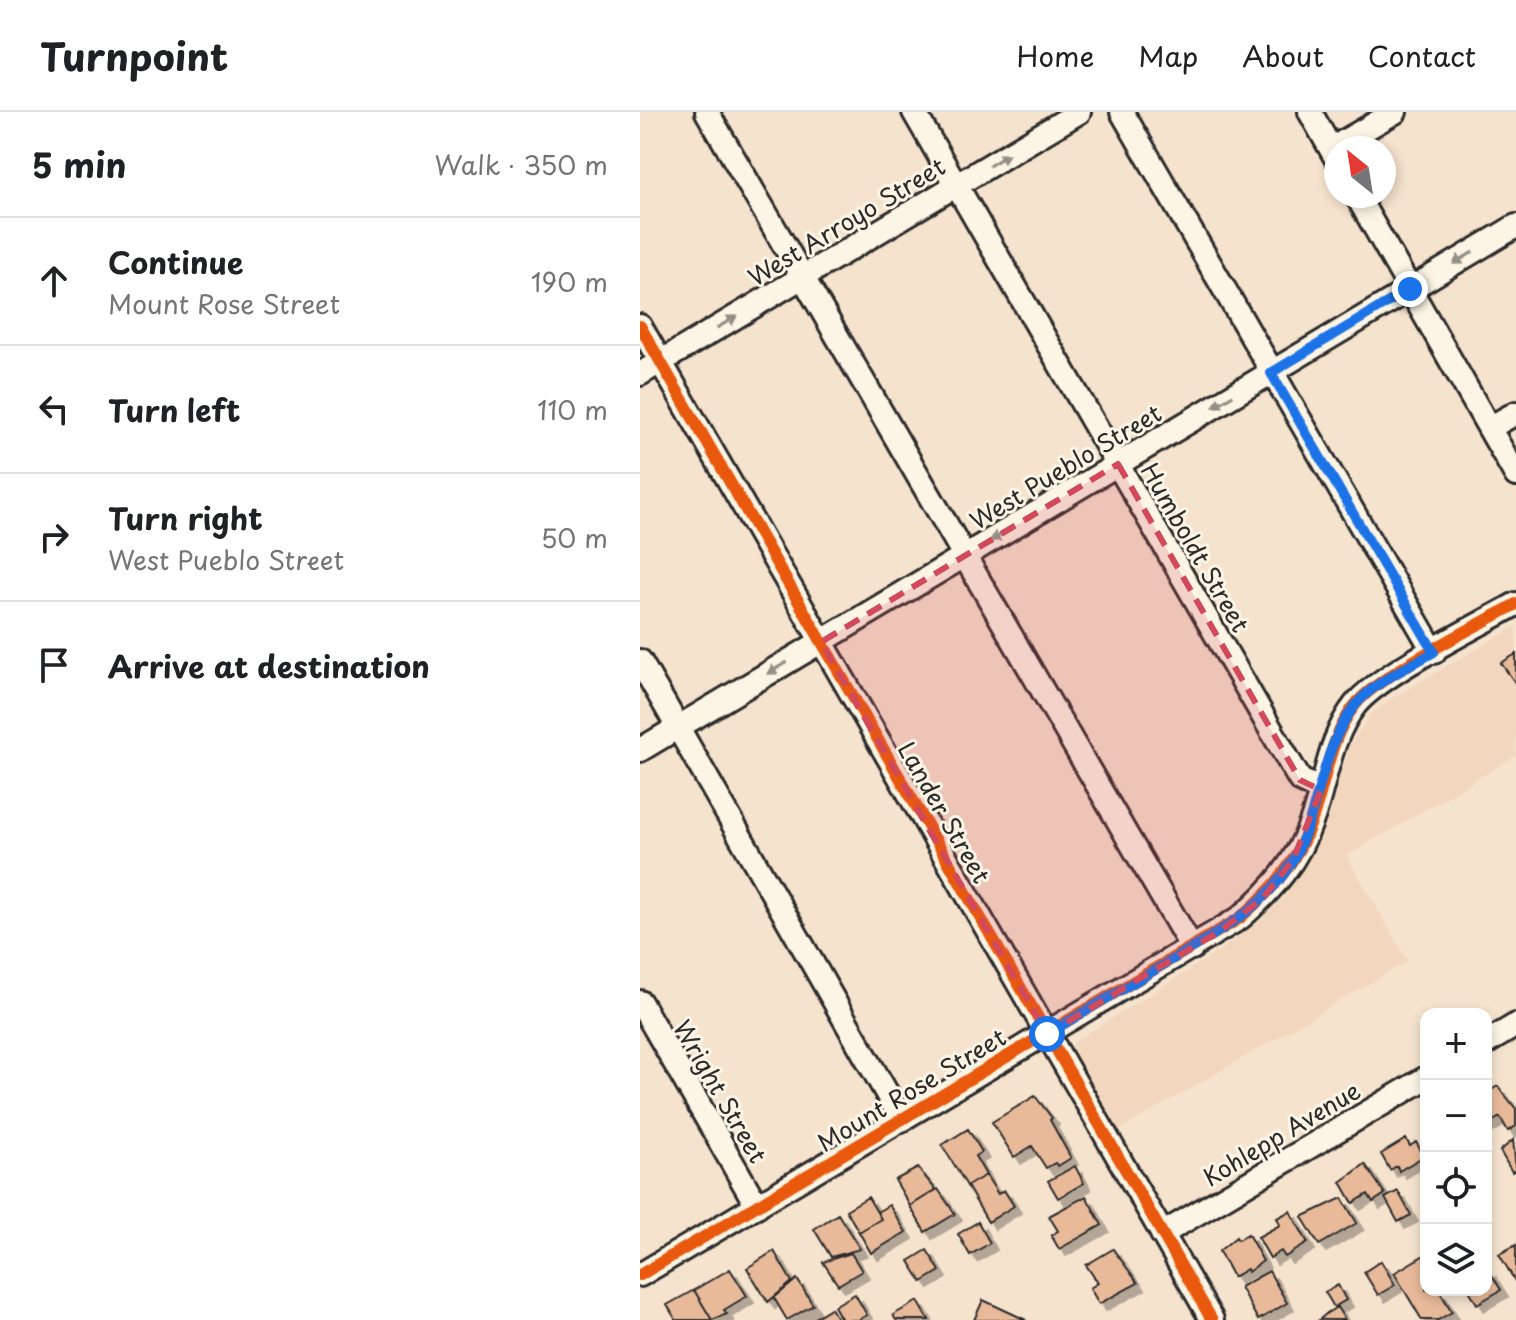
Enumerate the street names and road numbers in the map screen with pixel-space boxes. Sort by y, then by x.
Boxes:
street label: West Arroyo Street [741,148,952,294]
street label: West Pueblo Street [962,394,1168,538]
street label: Humboldt Street [1133,455,1259,639]
street label: Lander Street [890,734,1000,890]
street label: Wright Street [665,1013,777,1170]
street label: Mount Rose Street [810,1018,1012,1160]
street label: Kohlepp Avenue [1195,1072,1367,1194]

